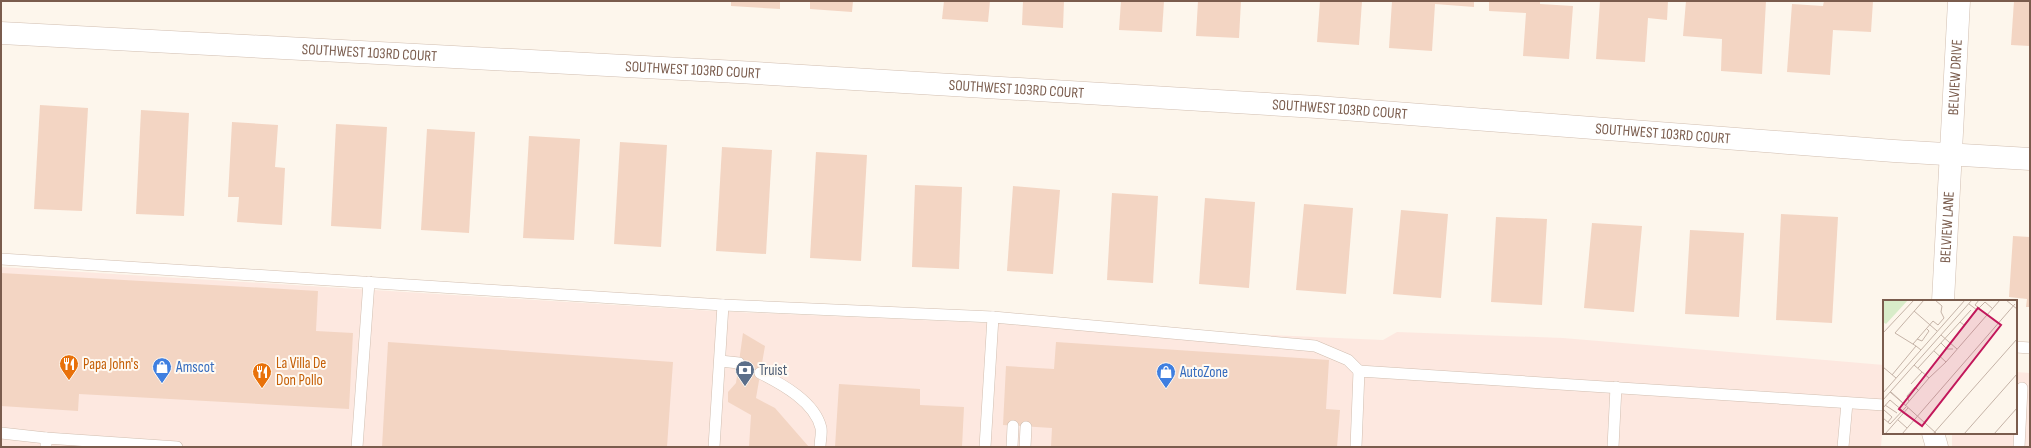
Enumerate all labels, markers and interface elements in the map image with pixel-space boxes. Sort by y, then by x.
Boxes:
street label: BELVIEW DRIVE [1944,39,1967,116]
street label: SOUTHWEST 103RD COURT [301,40,438,66]
street label: SOUTHWEST 103RD COURT [625,57,761,83]
street label: SOUTHWEST 103RD COURT [948,76,1085,103]
street label: SOUTHWEST 103RD COURT [1272,95,1408,124]
street label: SOUTHWEST 103RD COURT [1595,119,1731,149]
street label: BELVIEW LANE [1936,191,1959,263]
inset map [1883,300,2017,434]
restaurant icon: Papa John's [58,353,80,381]
place label: La Villa De Don Pollo [276,354,326,390]
place label: Papa John's [83,355,139,374]
shop icon: Amscot [151,356,173,384]
place label: Amscot [175,358,215,377]
bank icon: Truist [734,359,756,387]
restaurant icon: La Villa De Don Pollo [251,361,273,389]
place label: Truist [759,361,788,380]
shop icon: AutoZone [1155,361,1177,389]
place label: AutoZone [1179,363,1228,382]

